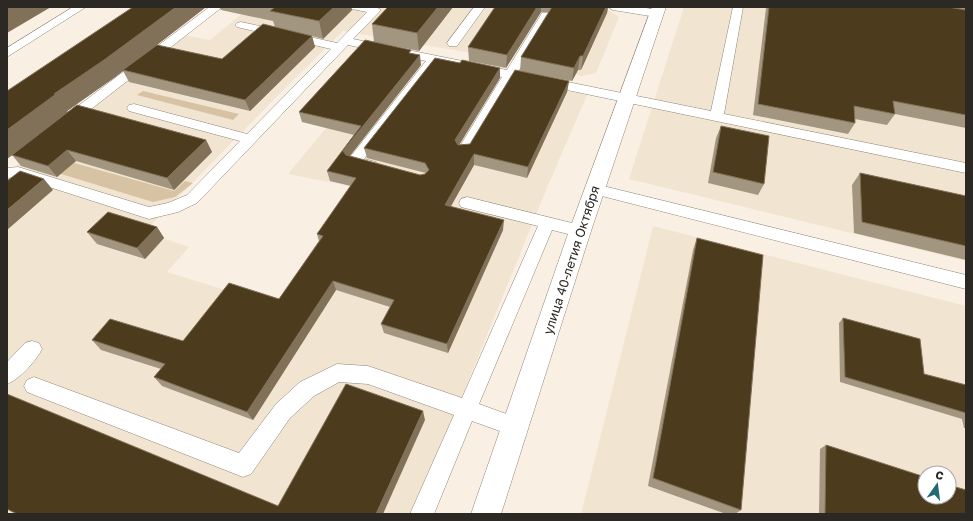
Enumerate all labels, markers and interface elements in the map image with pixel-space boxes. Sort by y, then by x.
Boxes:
street label: улица 40-летия Октября [539,184,603,336]
north arrow [917,465,957,505]
text: С [934,468,945,482]

